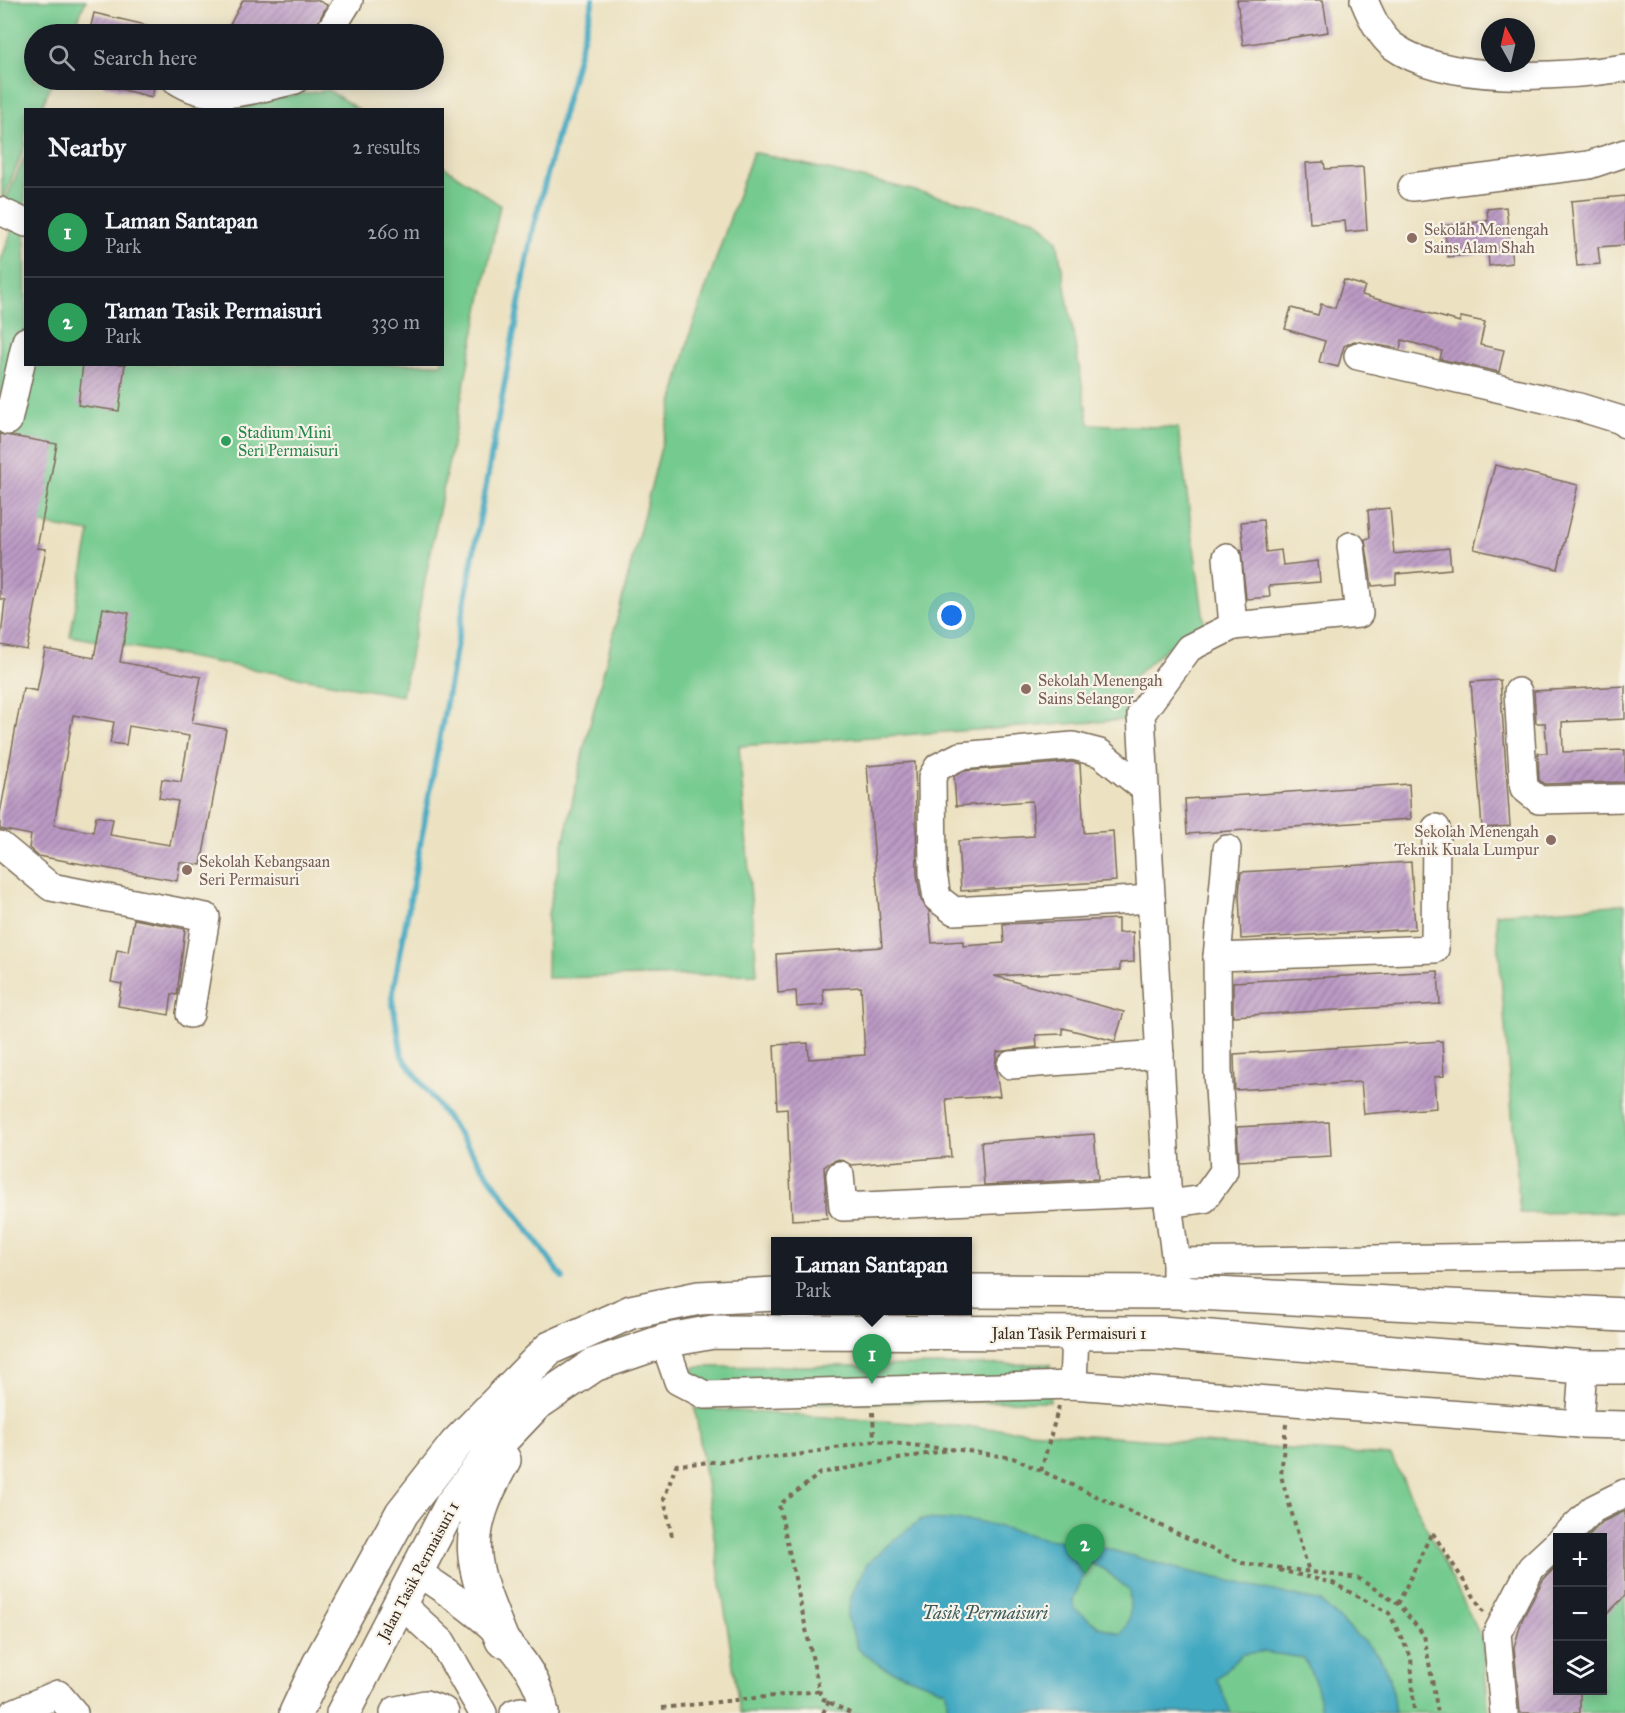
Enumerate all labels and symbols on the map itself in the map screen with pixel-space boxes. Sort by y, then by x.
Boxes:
north arrow [1481,18,1535,72]
place label: Sekolah Menengah Sains Alam Shah [1424,220,1549,257]
marker: Sekolah Menengah Sains Alam Shah [1405,231,1419,245]
place label: Stadium Mini Seri Permaisuri [238,423,339,460]
marker: Stadium Mini Seri Permaisuri [219,434,233,448]
your location [937,601,966,630]
place label: Sekolah Menengah Sains Selangor [1038,671,1163,709]
marker: Sekolah Menengah Sains Selangor [1019,682,1033,696]
place label: Sekolah Menengah Teknik Kuala Lumpur [1394,822,1539,859]
marker: Sekolah Menengah Teknik Kuala Lumpur [1544,833,1558,847]
place label: Sekolah Kebangsaan Seri Permaisuri [199,852,330,889]
marker: Sekolah Kebangsaan Seri Permaisuri [180,863,194,877]
street label: Jalan Tasik Permaisuri 1 [990,1324,1146,1344]
pin: 1 [852,1334,892,1384]
street label: Jalan Tasik Permaisuri 1 [372,1498,464,1646]
pin: 2 [1066,1524,1104,1574]
water label: Tasik Permaisuri [922,1602,1048,1624]

